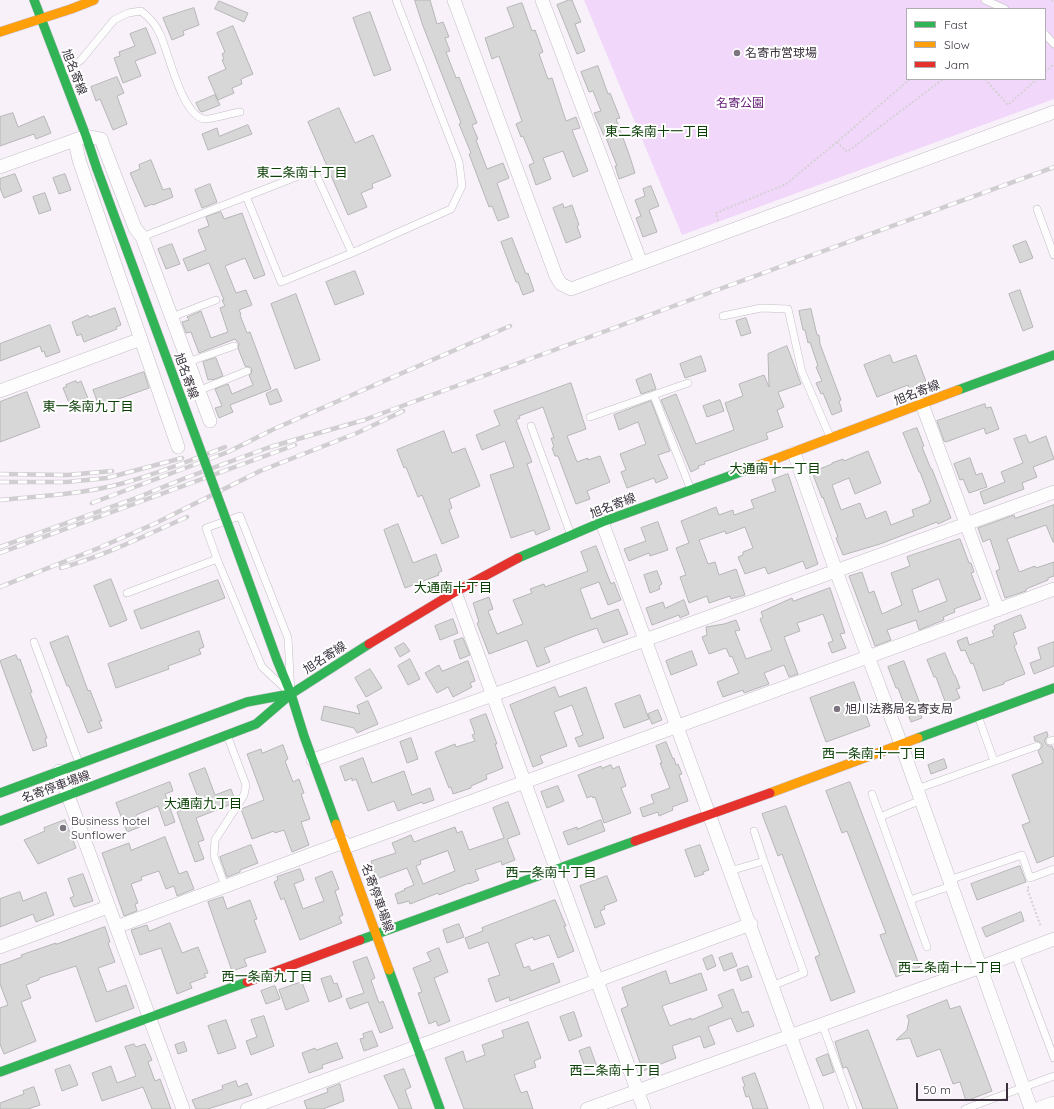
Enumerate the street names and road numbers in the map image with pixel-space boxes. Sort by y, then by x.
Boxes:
street label: 旭名寄線 [59,47,89,97]
street label: 旭名寄線 [171,351,201,401]
street label: 旭名寄線 [892,378,942,408]
street label: 旭名寄線 [588,491,638,521]
street label: 旭名寄線 [301,639,349,677]
street label: 名寄停車場線 [20,768,92,806]
street label: 名寄停車場線 [358,862,396,934]

